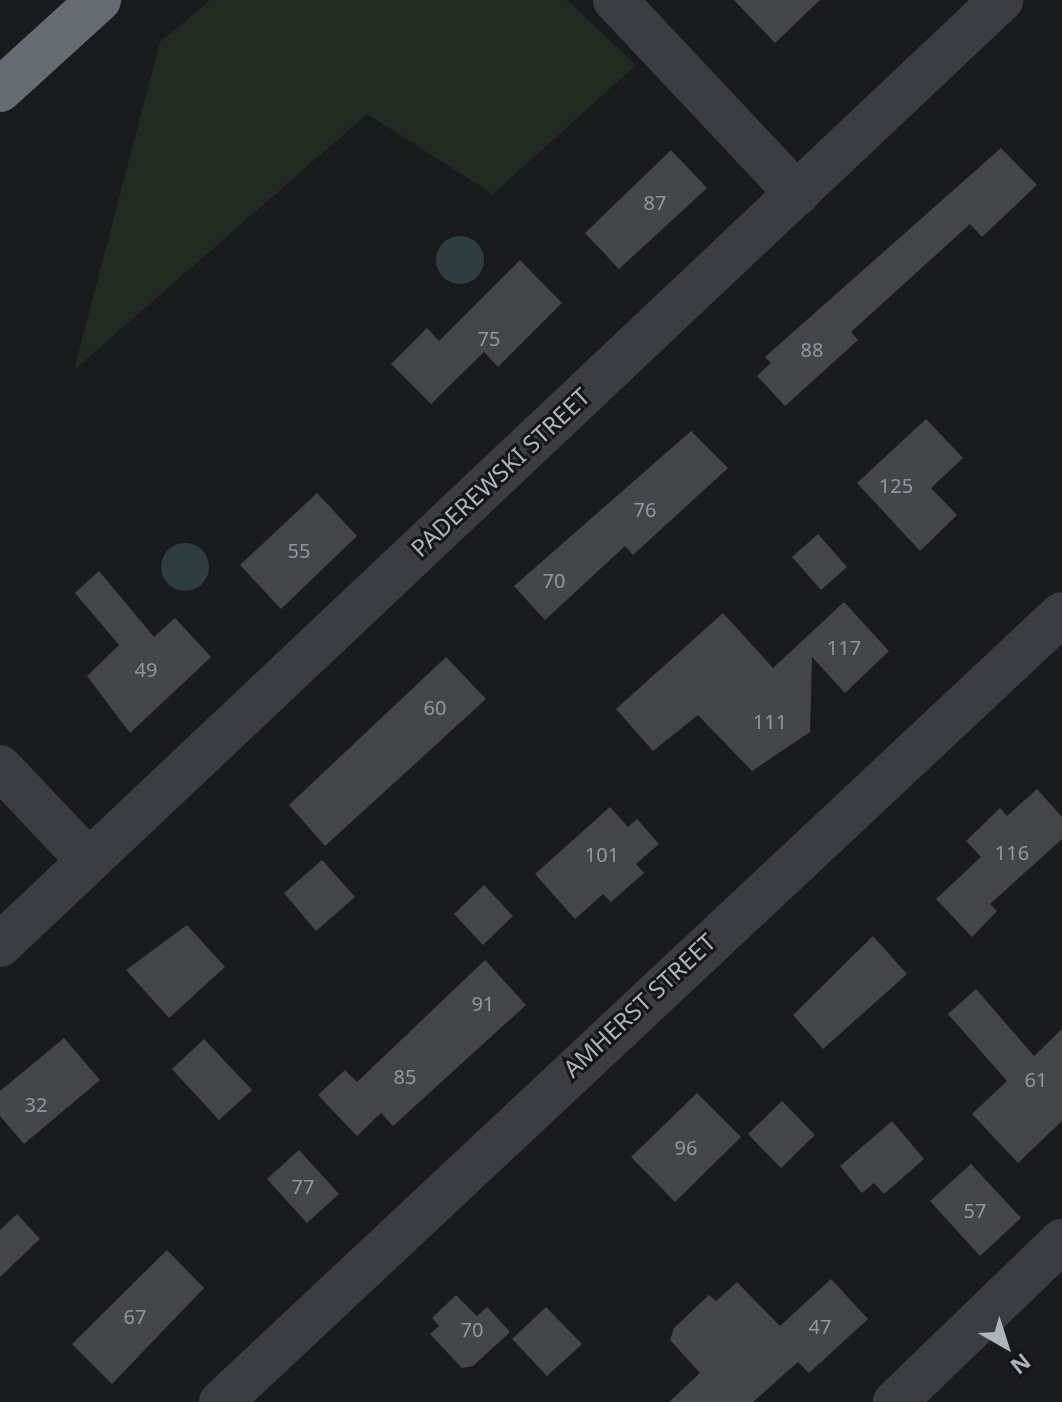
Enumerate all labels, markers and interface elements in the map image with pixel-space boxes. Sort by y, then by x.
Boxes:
house number: 87 [644,190,666,214]
house number: 75 [478,326,500,350]
house number: 88 [801,337,823,361]
street label: PADEREWSKI STREET [405,382,595,562]
house number: 125 [879,473,913,497]
house number: 76 [634,497,656,521]
house number: 55 [288,538,310,562]
house number: 70 [543,568,565,592]
house number: 117 [827,635,861,659]
house number: 49 [135,657,157,681]
house number: 60 [424,695,446,719]
house number: 111 [753,709,787,733]
house number: 116 [995,840,1029,864]
house number: 101 [585,842,619,866]
street label: AMHERST STREET [557,927,721,1083]
house number: 91 [472,991,494,1015]
house number: 85 [394,1064,416,1088]
house number: 61 [1025,1067,1047,1091]
house number: 32 [25,1092,47,1116]
house number: 96 [675,1135,697,1159]
house number: 77 [292,1174,314,1198]
house number: 57 [964,1198,986,1222]
house number: 67 [124,1304,146,1328]
north arrow [966,1306,1046,1386]
house number: 47 [809,1314,831,1338]
house number: 70 [461,1317,483,1341]
text: N [1005,1347,1038,1382]

